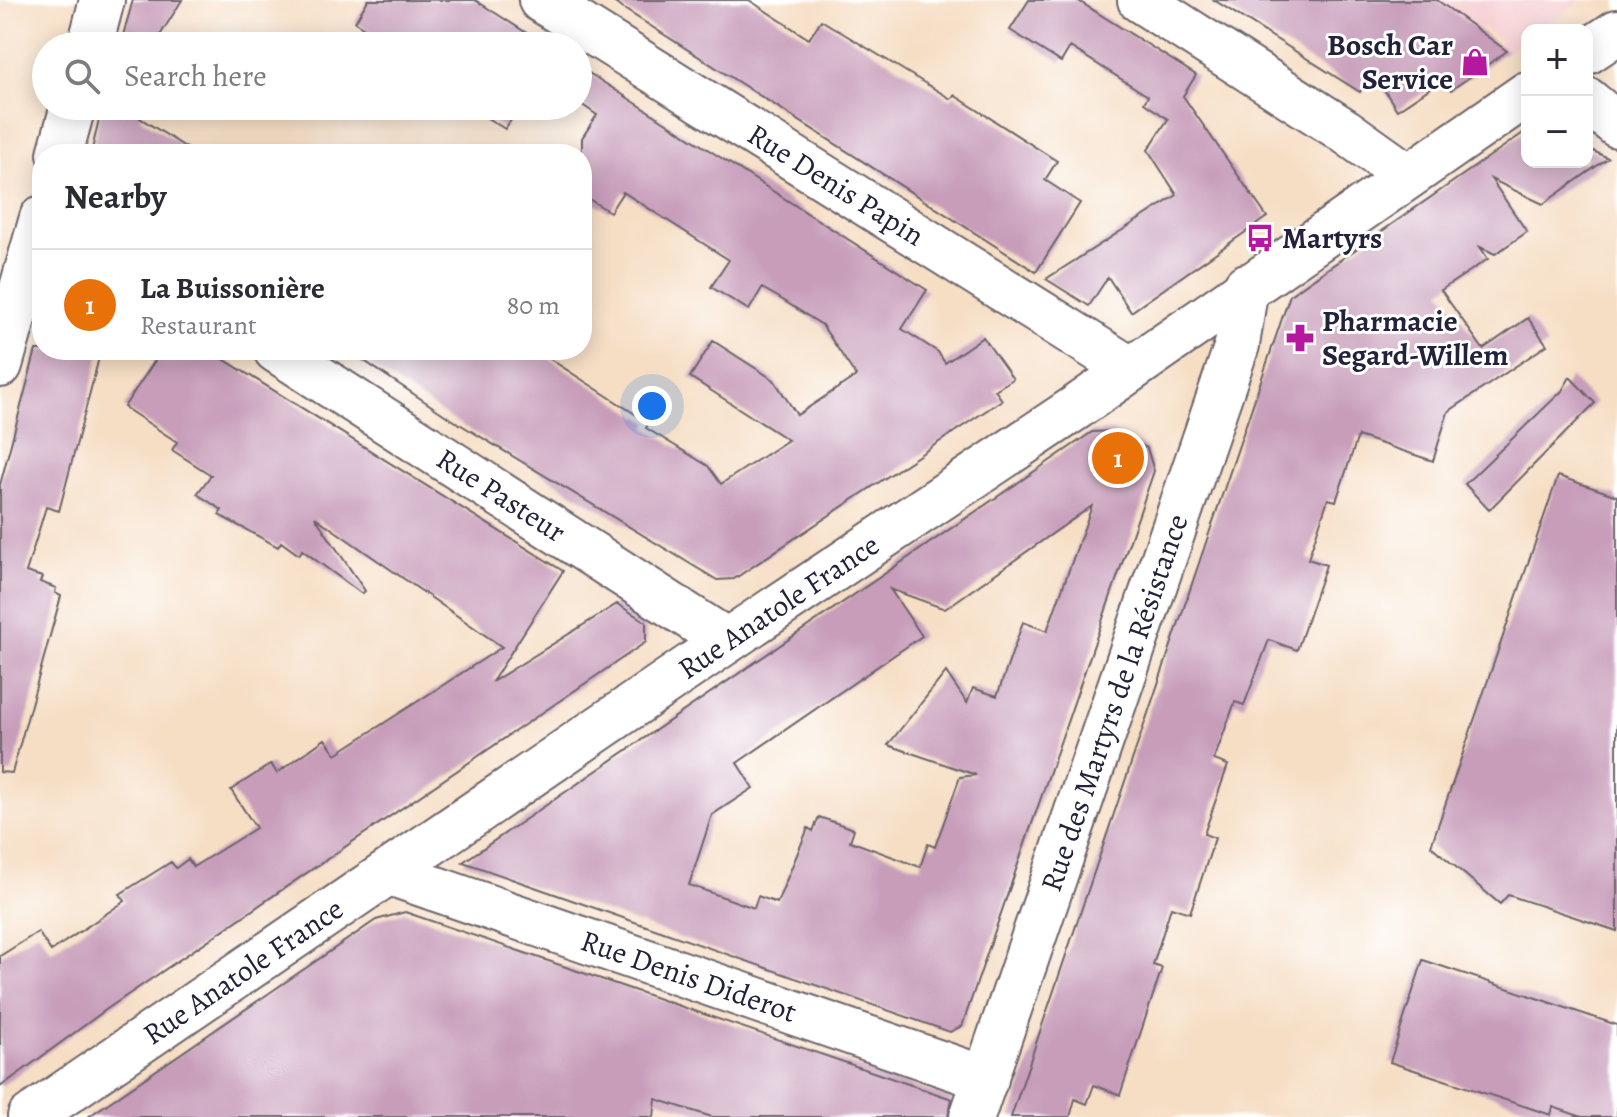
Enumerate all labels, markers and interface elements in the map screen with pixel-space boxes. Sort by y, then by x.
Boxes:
map controls [1521,24,1593,168]
button: + [1521,24,1593,96]
place label: Bosch Car Service [1327,25,1453,99]
search box [32,32,592,120]
shop icon: Bosch Car Service [1460,47,1490,77]
icon: search [60,54,104,98]
text: Search here [124,56,267,96]
button: − [1521,96,1593,168]
street label: Rue Denis Papin [740,114,932,255]
text: Nearby [64,173,167,220]
place label: Martyrs [1282,218,1382,258]
bus stop icon: Martyrs [1245,223,1275,253]
text: La Buissonière [140,268,325,308]
text: 1 [85,288,95,323]
text: 80 m [507,288,560,323]
place label: Pharmacie Segard-Willem [1322,301,1508,375]
text: Restaurant [140,308,257,343]
pharmacy icon: Pharmacie Segard-Willem [1285,323,1315,353]
your location [632,386,672,426]
pin: 1 [1092,428,1144,488]
street label: Rue Pasteur [429,439,573,552]
street label: Rue des Martyrs de la Résistance [1031,509,1197,897]
street label: Rue Anatole France [670,525,887,689]
street label: Rue Anatole France [135,889,351,1054]
street label: Rue Denis Diderot [575,920,802,1032]

